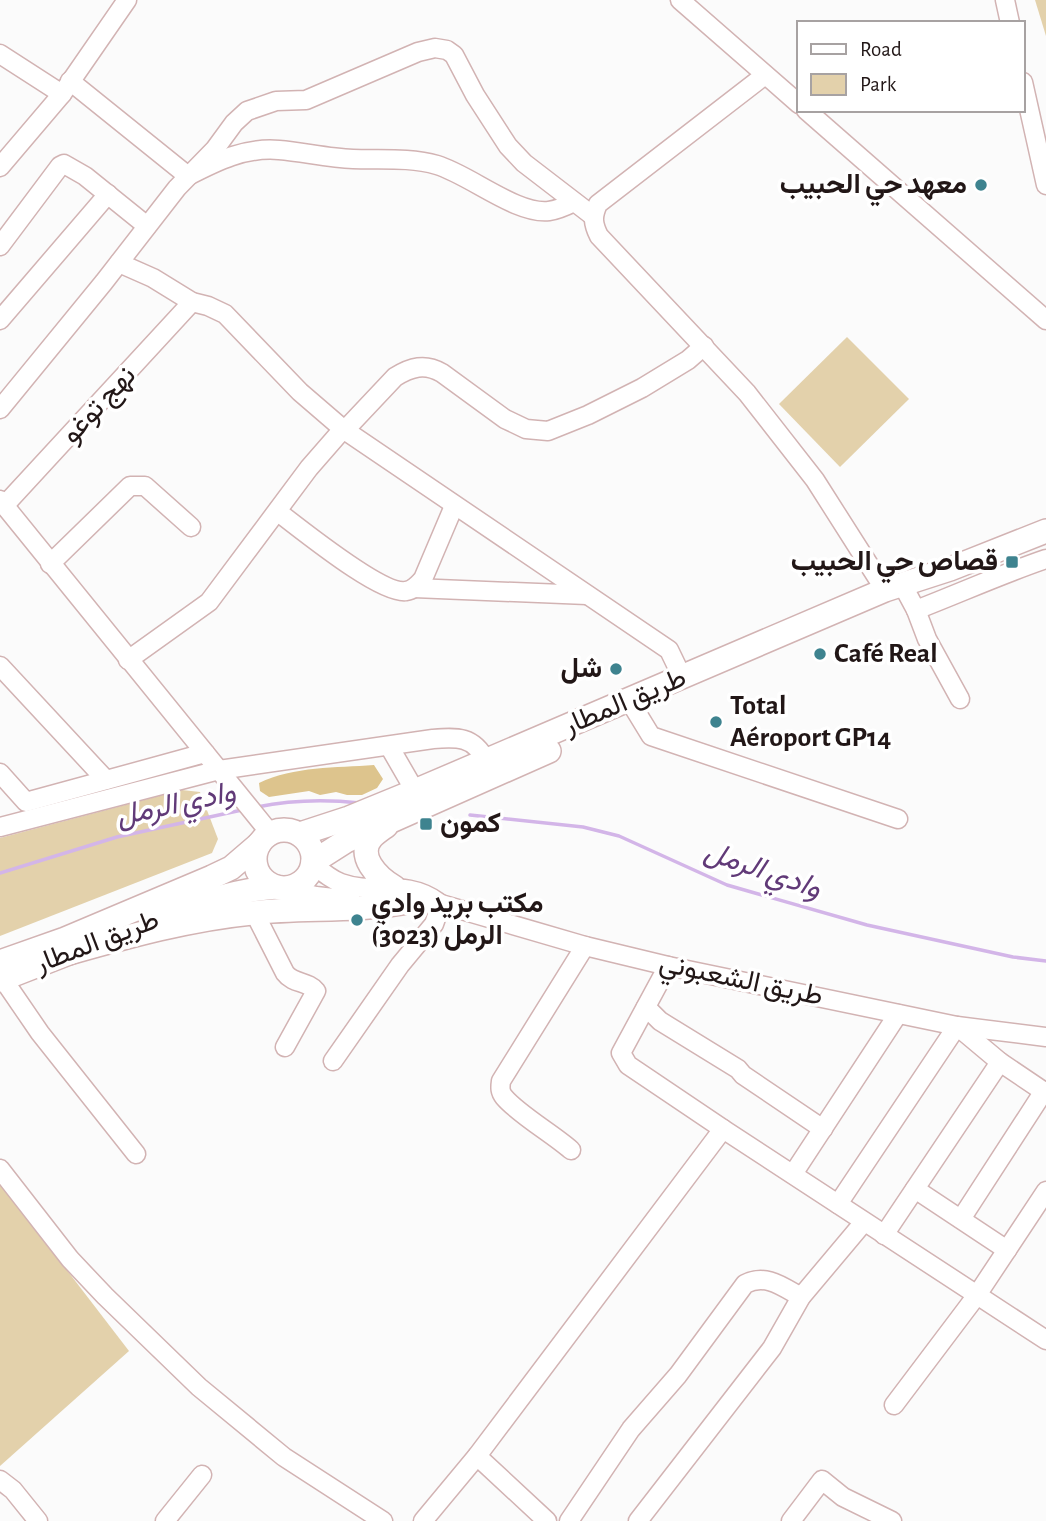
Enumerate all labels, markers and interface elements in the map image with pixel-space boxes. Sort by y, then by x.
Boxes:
legend [797,21,1025,112]
text: Road [860,39,902,60]
text: Park [860,74,897,95]
place label: معهد حي الحبيب [780,171,967,207]
marker: معهد حي الحبيب [973,177,989,193]
street label: نهج توغو [57,361,144,452]
place label: قصاص حي الحبيب [791,548,998,584]
marker: قصاص حي الحبيب [1004,554,1020,570]
place label: Café Real [834,640,938,668]
marker: Café Real [812,646,828,662]
place label: شل [561,655,602,684]
marker: شل [608,661,624,677]
street label: طريق المطار [559,664,691,743]
place label: Total Aéroport GP14 [730,692,891,752]
marker: Total Aéroport GP14 [708,714,724,730]
water label: وادي الرمل [114,777,240,839]
place label: كمون [440,810,501,840]
marker: كمون [418,816,434,832]
water label: وادي الرمل [698,836,825,911]
place label: مكتب بريد وادي الرمل (3023) [371,890,544,952]
street label: طريق المطار [30,906,164,981]
marker: مكتب بريد وادي الرمل (3023) [349,912,365,928]
street label: طريق الشعبوني [655,949,825,1018]

